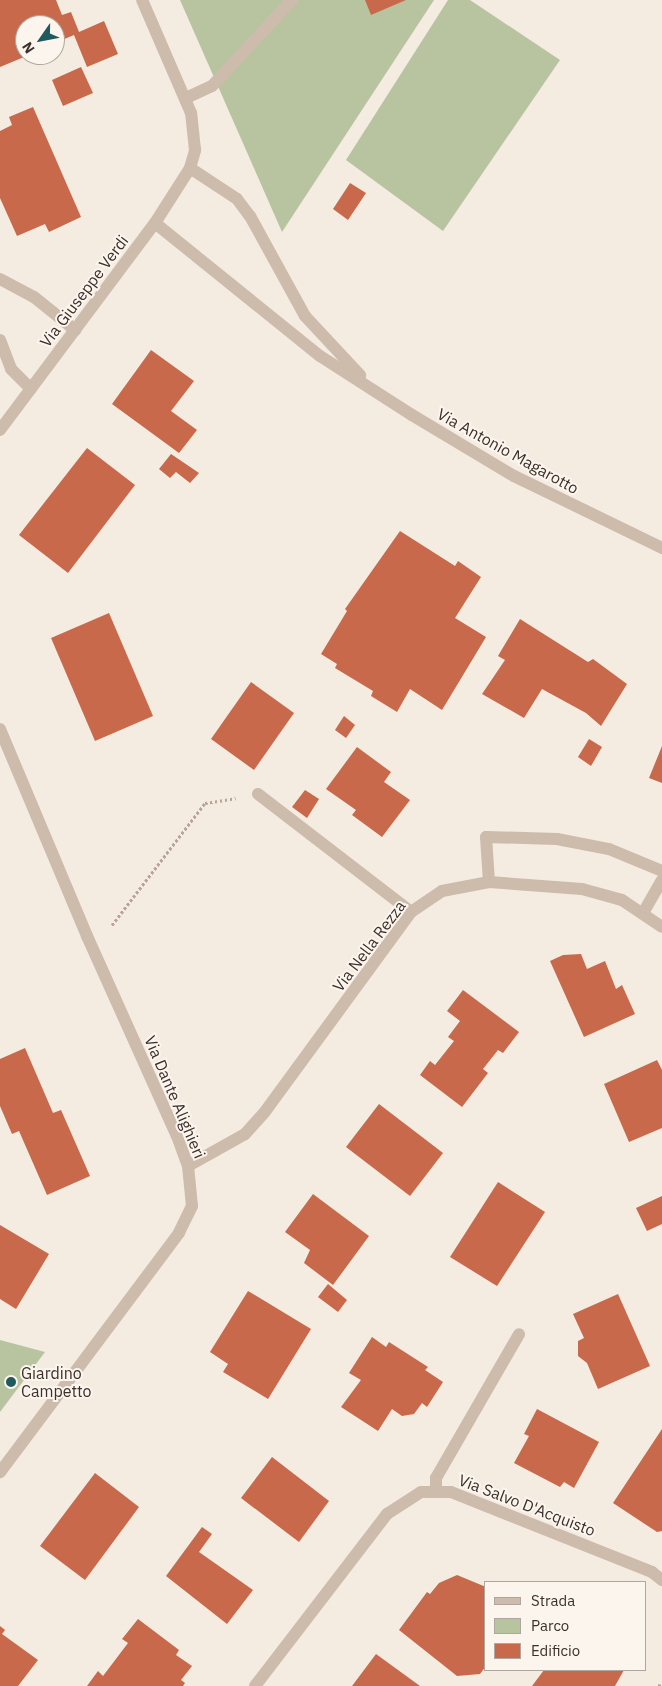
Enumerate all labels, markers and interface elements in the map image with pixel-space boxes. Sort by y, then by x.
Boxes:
north arrow [15,15,65,65]
text: N [18,38,39,57]
street label: Via Giuseppe Verdi [36,231,132,351]
street label: Via Antonio Magarotto [434,404,582,498]
street label: Via Nella Rezza [328,897,410,995]
street label: Via Dante Alighieri [141,1033,209,1161]
place label: Giardino Campetto [21,1363,91,1401]
marker: Giardino Campetto [5,1376,17,1388]
street label: Via Salvo D'Acquisto [456,1470,598,1540]
legend [484,1581,647,1671]
text: Strada [531,1591,575,1610]
text: Parco [531,1616,569,1635]
text: Edificio [531,1641,580,1660]

